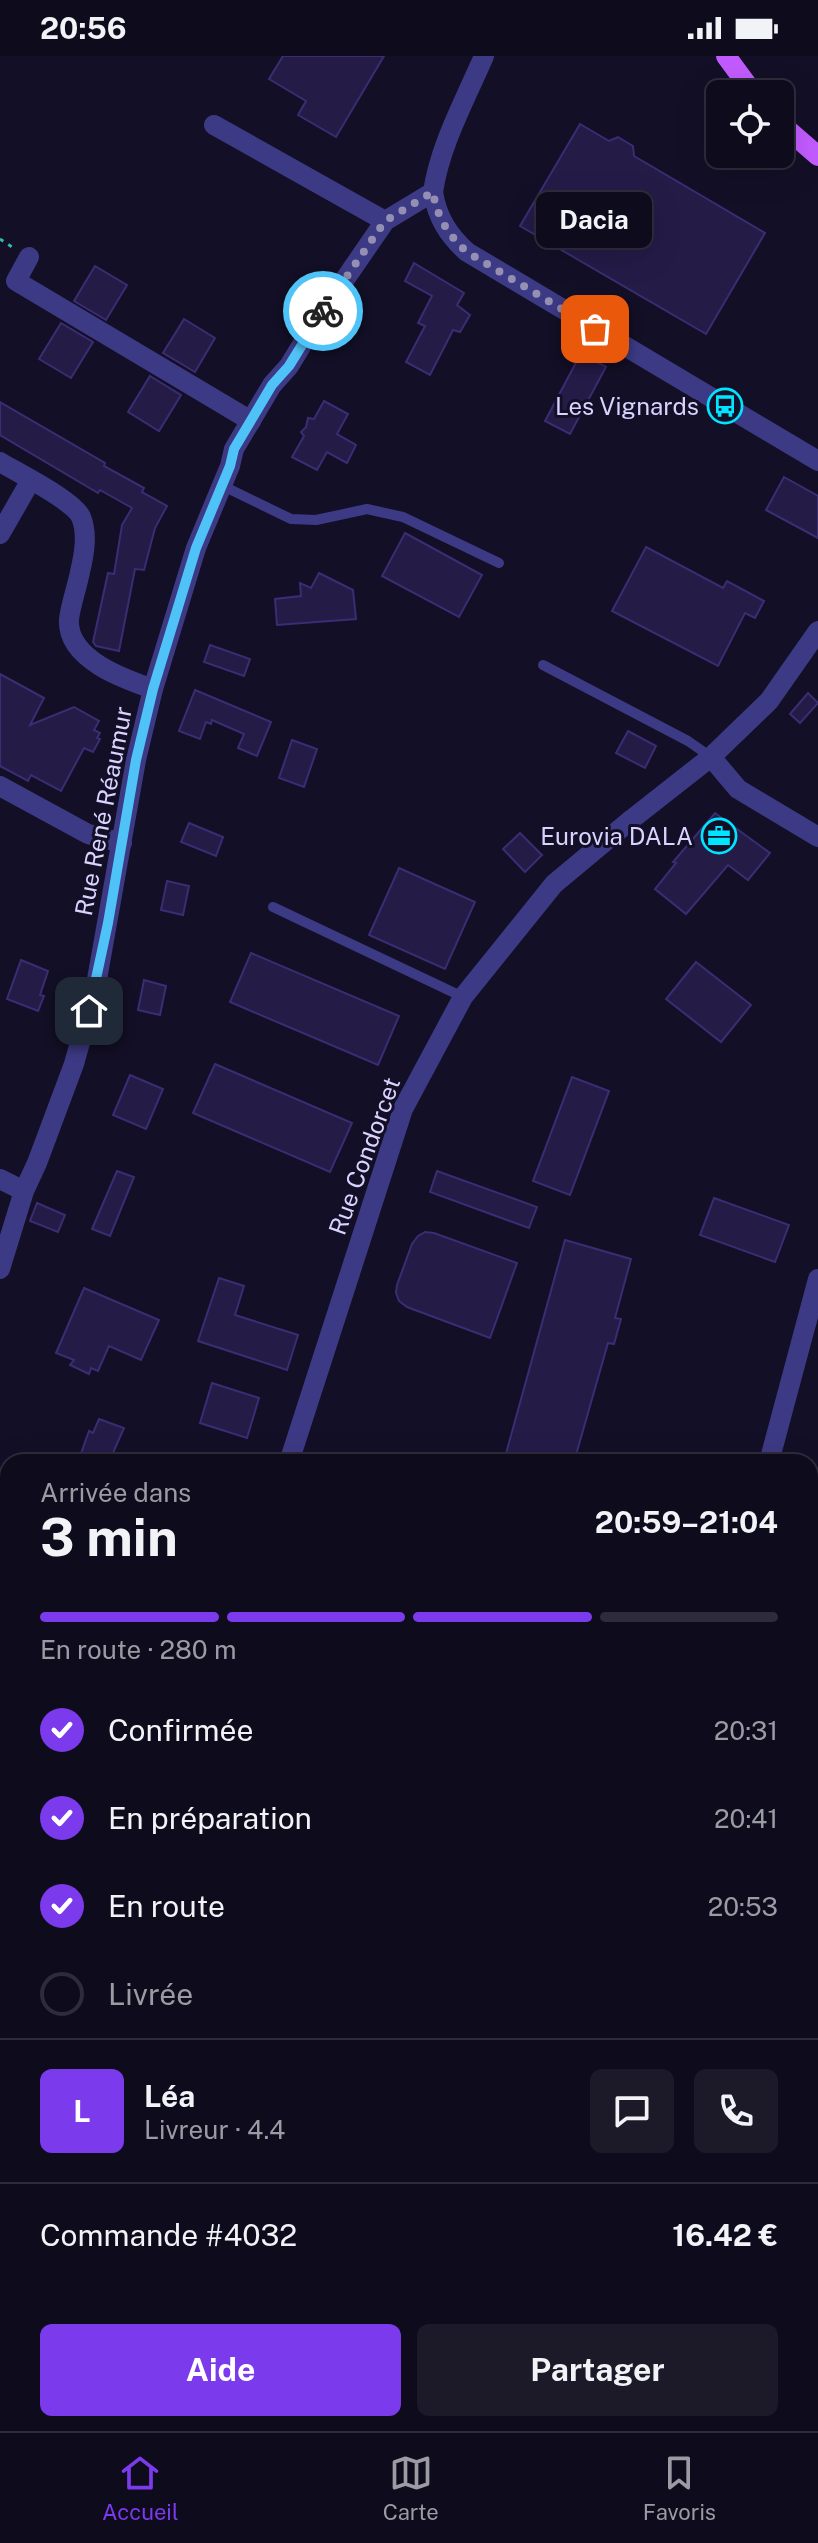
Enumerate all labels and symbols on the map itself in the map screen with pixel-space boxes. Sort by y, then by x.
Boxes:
callout: Dacia [537,193,653,249]
courier [283,271,363,351]
pin [561,295,629,363]
bus stop icon: Les Vignards [706,387,744,425]
place label: Les Vignards [555,392,699,420]
street label: Rue René Réaumur [69,704,137,918]
office icon: Eurovia DALA [700,817,738,855]
place label: Eurovia DALA [540,822,693,850]
pin [55,977,123,1045]
street label: Rue Condorcet [323,1073,405,1239]

